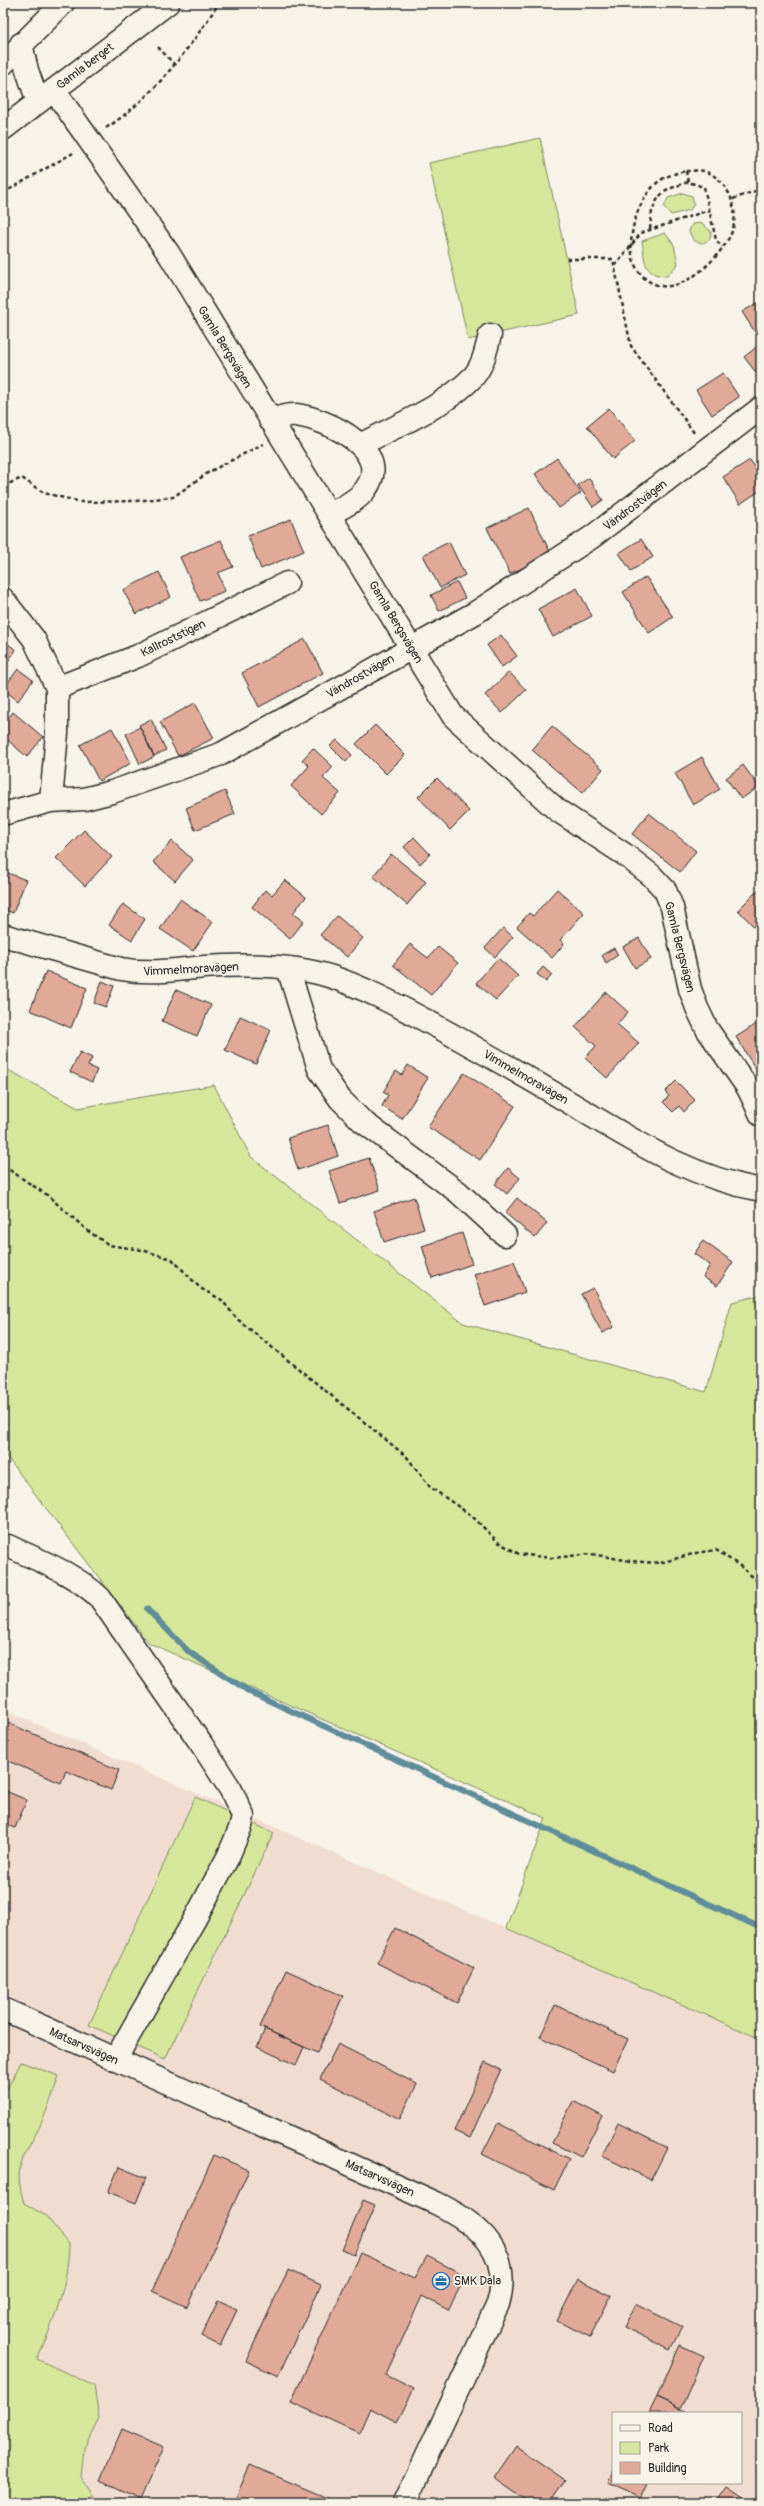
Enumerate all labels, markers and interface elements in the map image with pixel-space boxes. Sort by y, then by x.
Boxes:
street label: Gamla berget [54,40,117,93]
street label: Gamla Bergsvägen [194,303,255,391]
street label: Vändrostvägen [600,476,670,534]
street label: Gamla Bergsvägen [365,578,426,666]
street label: Kallroststigen [138,616,208,661]
street label: Vändrostvägen [324,651,397,702]
street label: Gamla Bergsvägen [661,900,698,994]
street label: Vimmelmoravägen [143,959,239,979]
street label: Vimmelmoravägen [481,1047,571,1108]
street label: Matsarvsvägen [47,2024,121,2069]
street label: Matsarvsvägen [343,2156,417,2201]
office icon: SMK Dala [431,2271,451,2291]
place label: SMK Dala [454,2274,501,2289]
legend [612,2412,742,2484]
text: Road [648,2421,673,2436]
text: Park [648,2441,669,2456]
text: Building [648,2461,687,2476]

